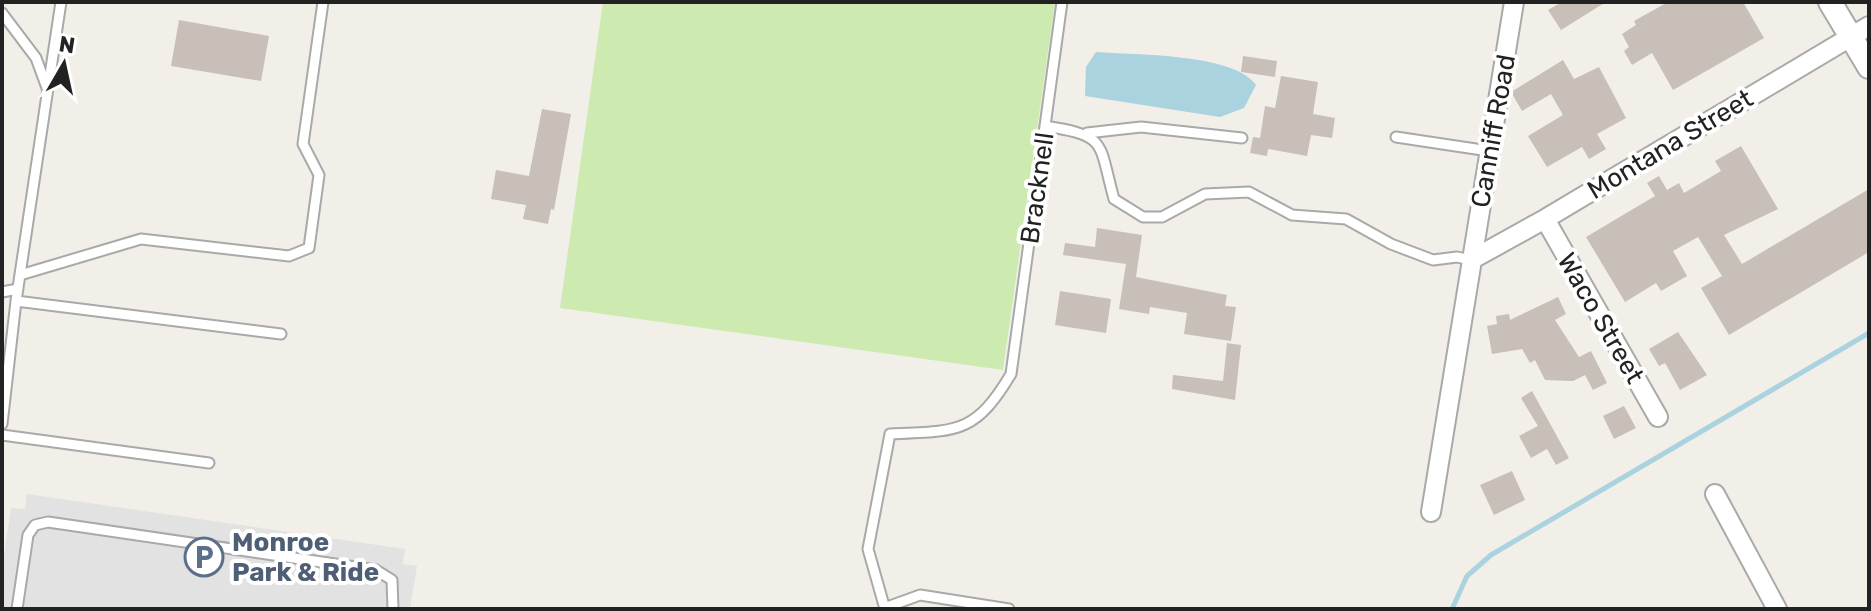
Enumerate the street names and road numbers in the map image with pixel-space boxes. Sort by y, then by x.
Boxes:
street label: Canniff Road [1465,52,1522,210]
street label: Montana Street [1582,83,1759,206]
street label: Bracknell [1014,130,1061,246]
street label: Waco Street [1551,248,1650,389]

